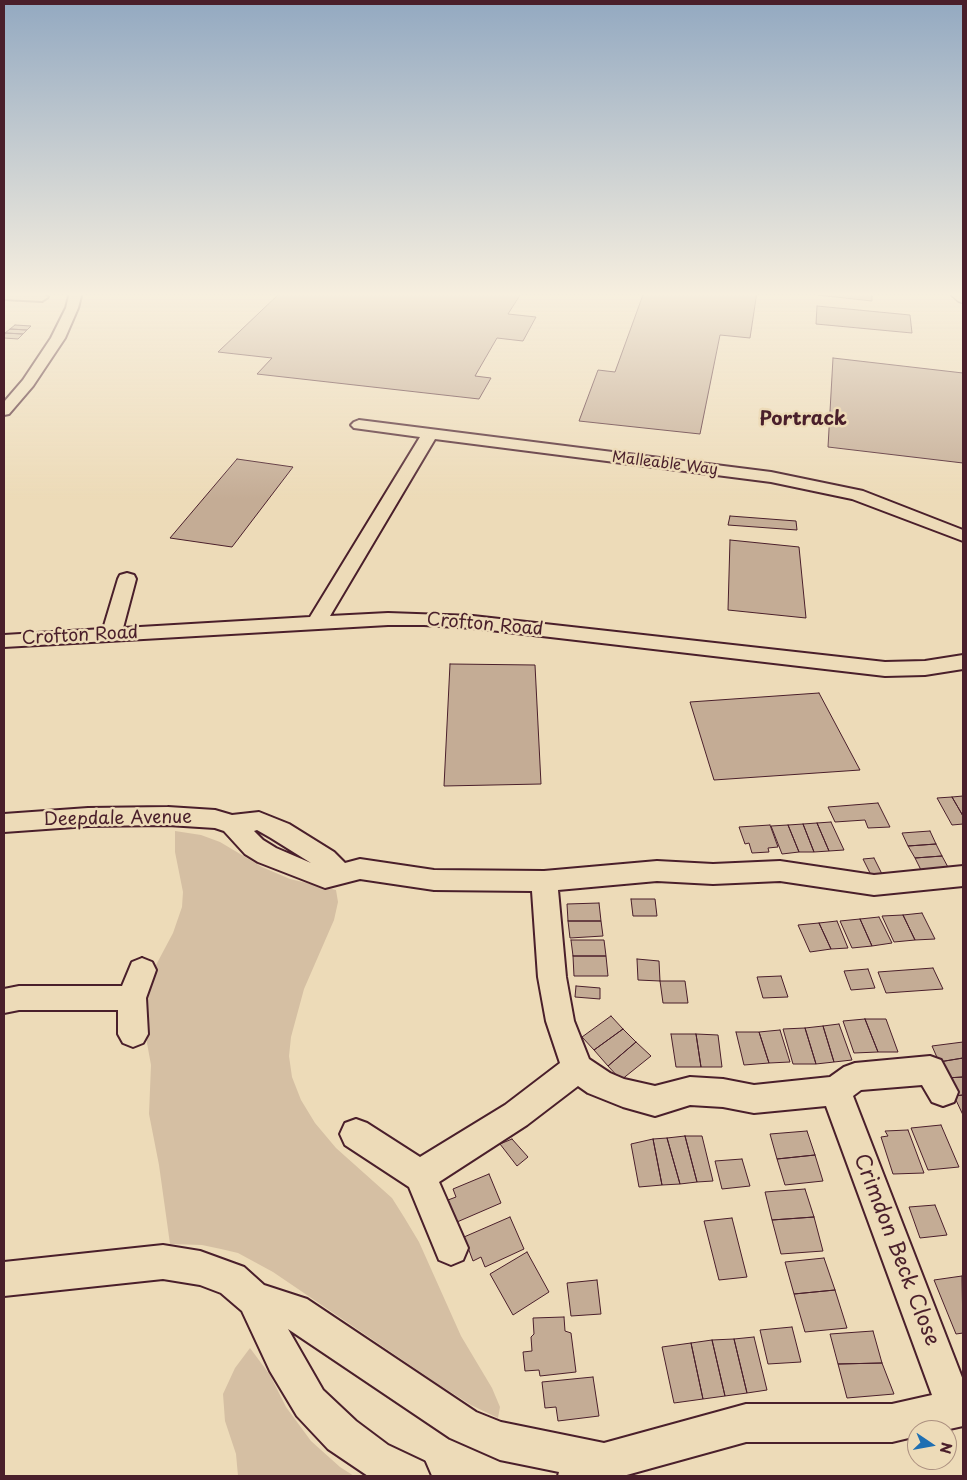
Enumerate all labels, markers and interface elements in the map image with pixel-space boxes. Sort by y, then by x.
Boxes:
district label: Portrack [759,409,847,431]
street label: Malleable Way [611,449,719,479]
street label: Crofton Road [426,609,544,641]
street label: Crofton Road [21,622,139,650]
street label: Deepdale Avenue [44,807,192,831]
street label: Crimdon Beck Close [848,1150,944,1350]
north arrow [907,1420,957,1470]
text: N [935,1440,958,1456]

